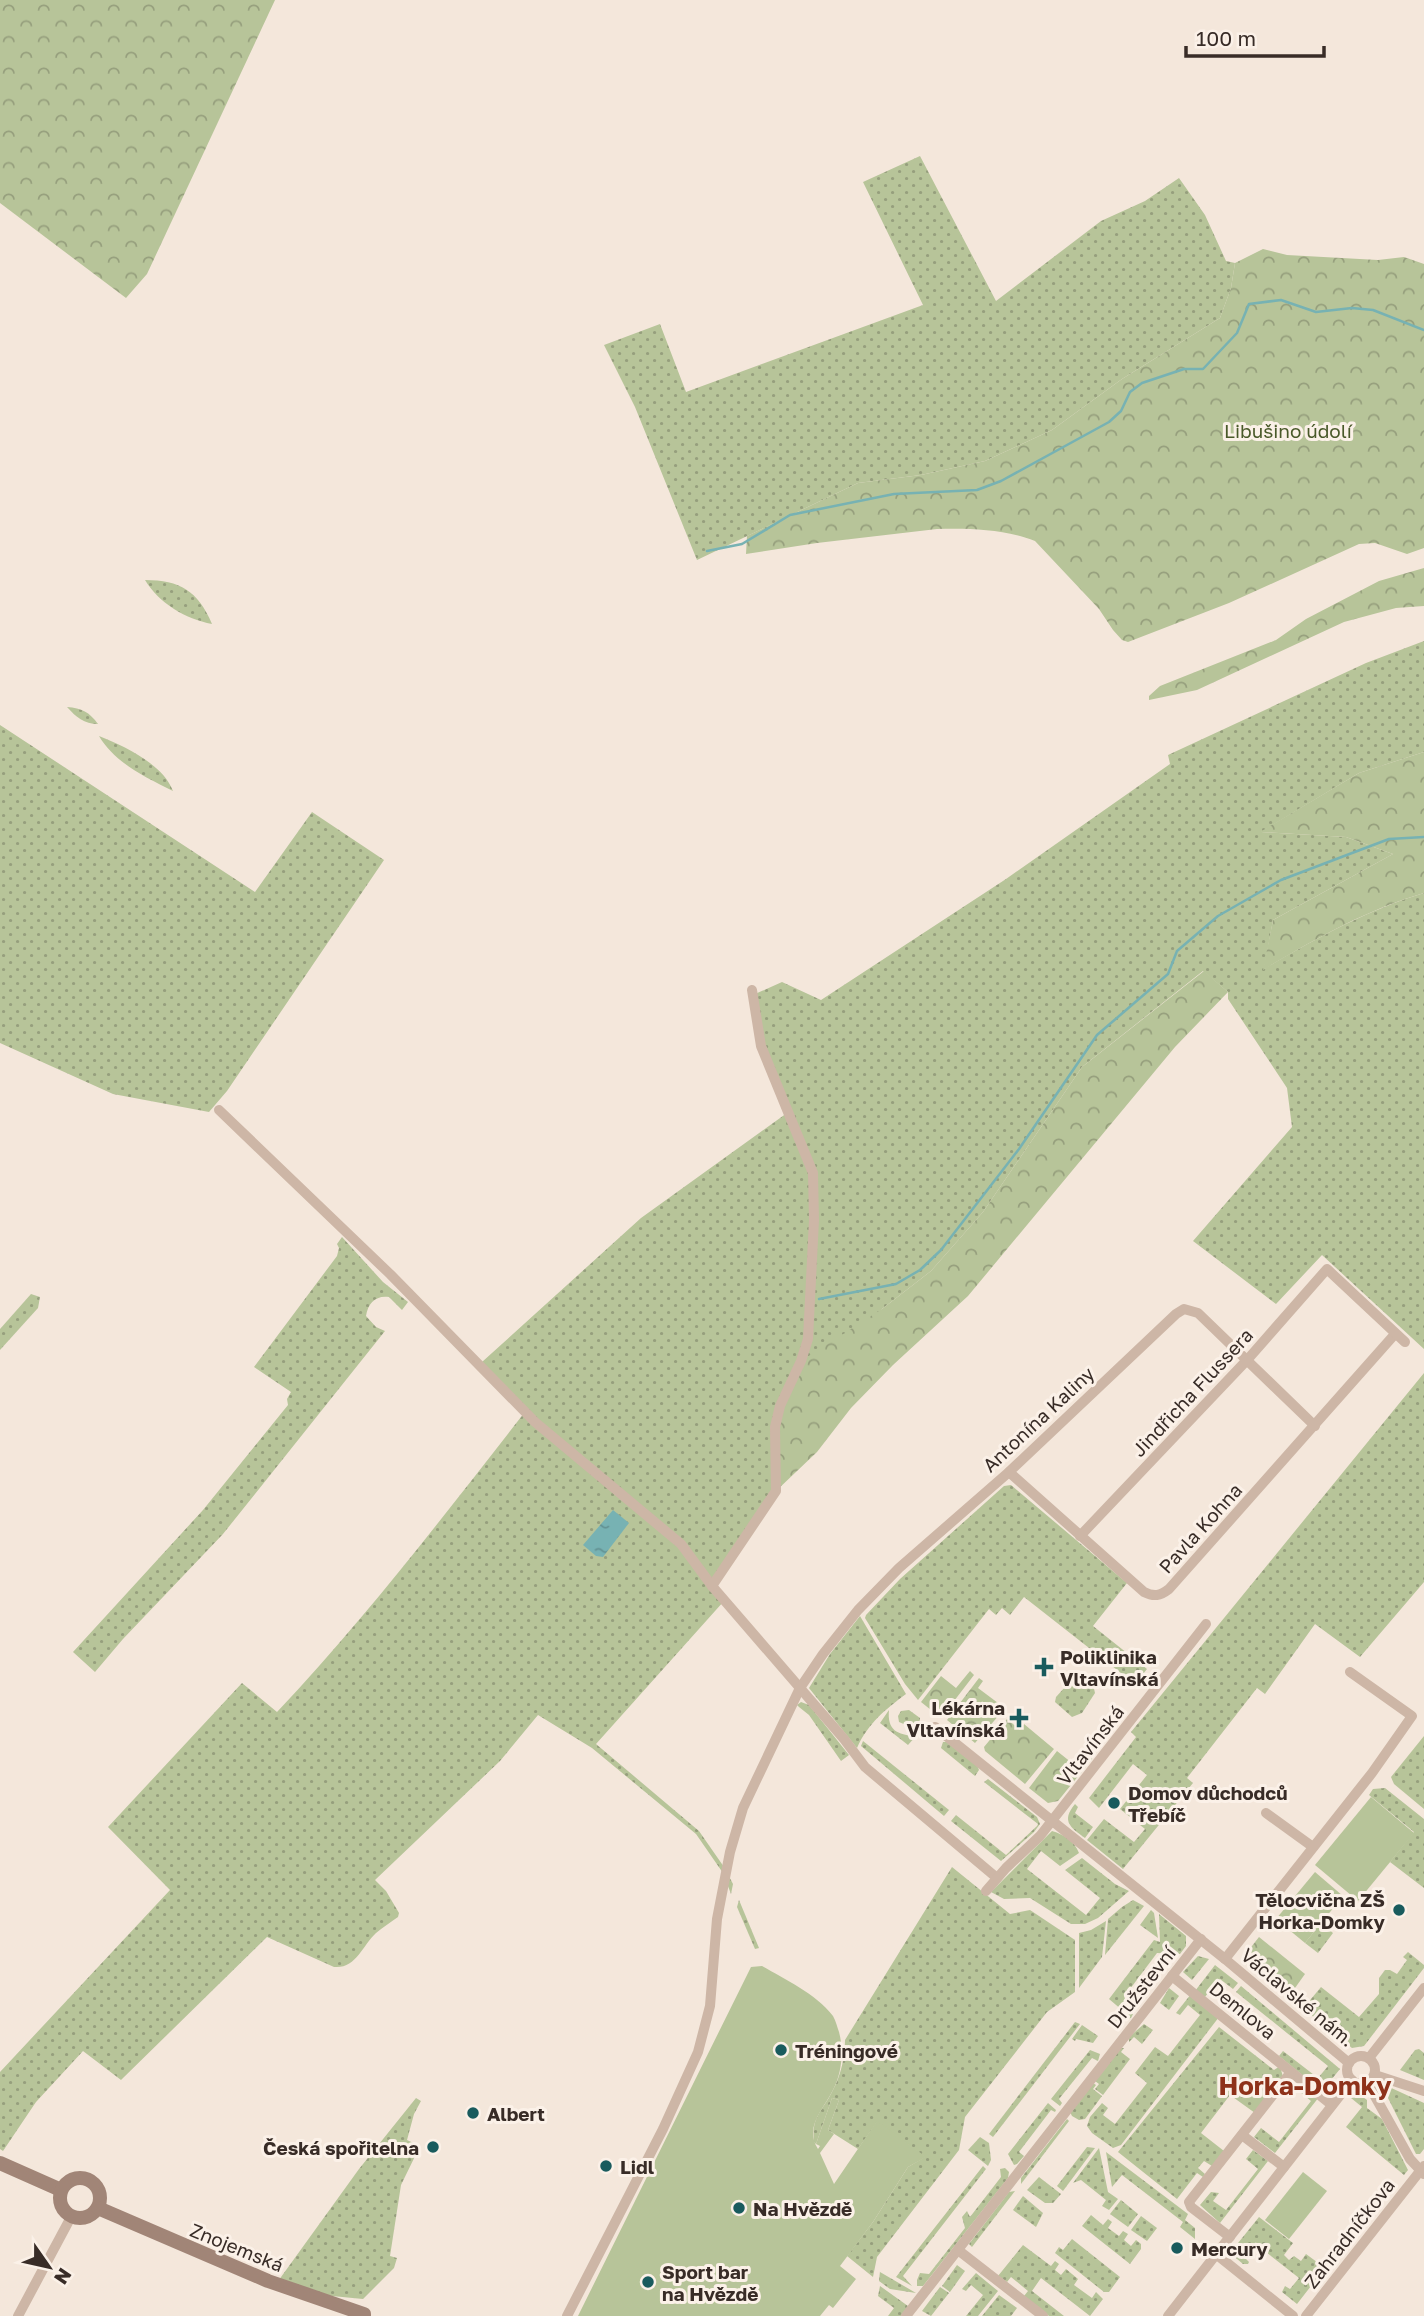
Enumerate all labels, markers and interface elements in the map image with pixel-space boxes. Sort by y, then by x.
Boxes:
scale bar [1186,14,1324,58]
text: 100 m [1196,25,1256,51]
park label: Libušino údolí [1224,419,1354,442]
street label: Jindřicha Flussera [1127,1323,1257,1461]
street label: Antonína Kaliny [978,1361,1099,1476]
street label: Pavla Kohna [1154,1478,1246,1578]
place label: Poliklinika Vltavínská [1060,1645,1158,1690]
marker: Poliklinika Vltavínská [1034,1657,1054,1677]
place label: Lékárna Vltavínská [907,1696,1005,1741]
street label: Vltavínská [1052,1700,1128,1790]
marker: Lékárna Vltavínská [1011,1710,1027,1726]
place label: Domov důchodců Třebíč [1128,1781,1288,1826]
marker: Domov důchodců Třebíč [1106,1795,1122,1811]
place label: Tělocvična ZŠ Horka-Domky [1255,1888,1386,1933]
marker: Tělocvična ZŠ Horka-Domky [1391,1902,1407,1918]
street label: Družstevní [1102,1940,1181,2033]
street label: Václavské nám. [1237,1943,1359,2051]
street label: Demlova [1205,1976,1281,2044]
place label: Tréningové [795,2039,898,2062]
marker: Tréningové [773,2042,789,2058]
district label: Horka-Domky [1218,2070,1392,2101]
place label: Albert [487,2102,545,2125]
marker: Albert [465,2105,481,2121]
place label: Česká spořitelna [263,2136,419,2159]
marker: Česká spořitelna [425,2139,441,2155]
place label: Lidl [620,2155,654,2178]
marker: Lidl [598,2158,614,2174]
street label: Zahradníčkova [1299,2174,1399,2292]
place label: Na Hvězdě [753,2197,852,2220]
marker: Na Hvězdě [731,2200,747,2216]
street label: Znojemská [187,2218,287,2276]
north arrow [14,2232,84,2302]
place label: Mercury [1191,2237,1268,2260]
marker: Mercury [1169,2240,1185,2256]
place label: Sport bar na Hvězdě [662,2260,758,2305]
text: N [50,2264,77,2289]
marker: Sport bar na Hvězdě [640,2274,656,2290]

